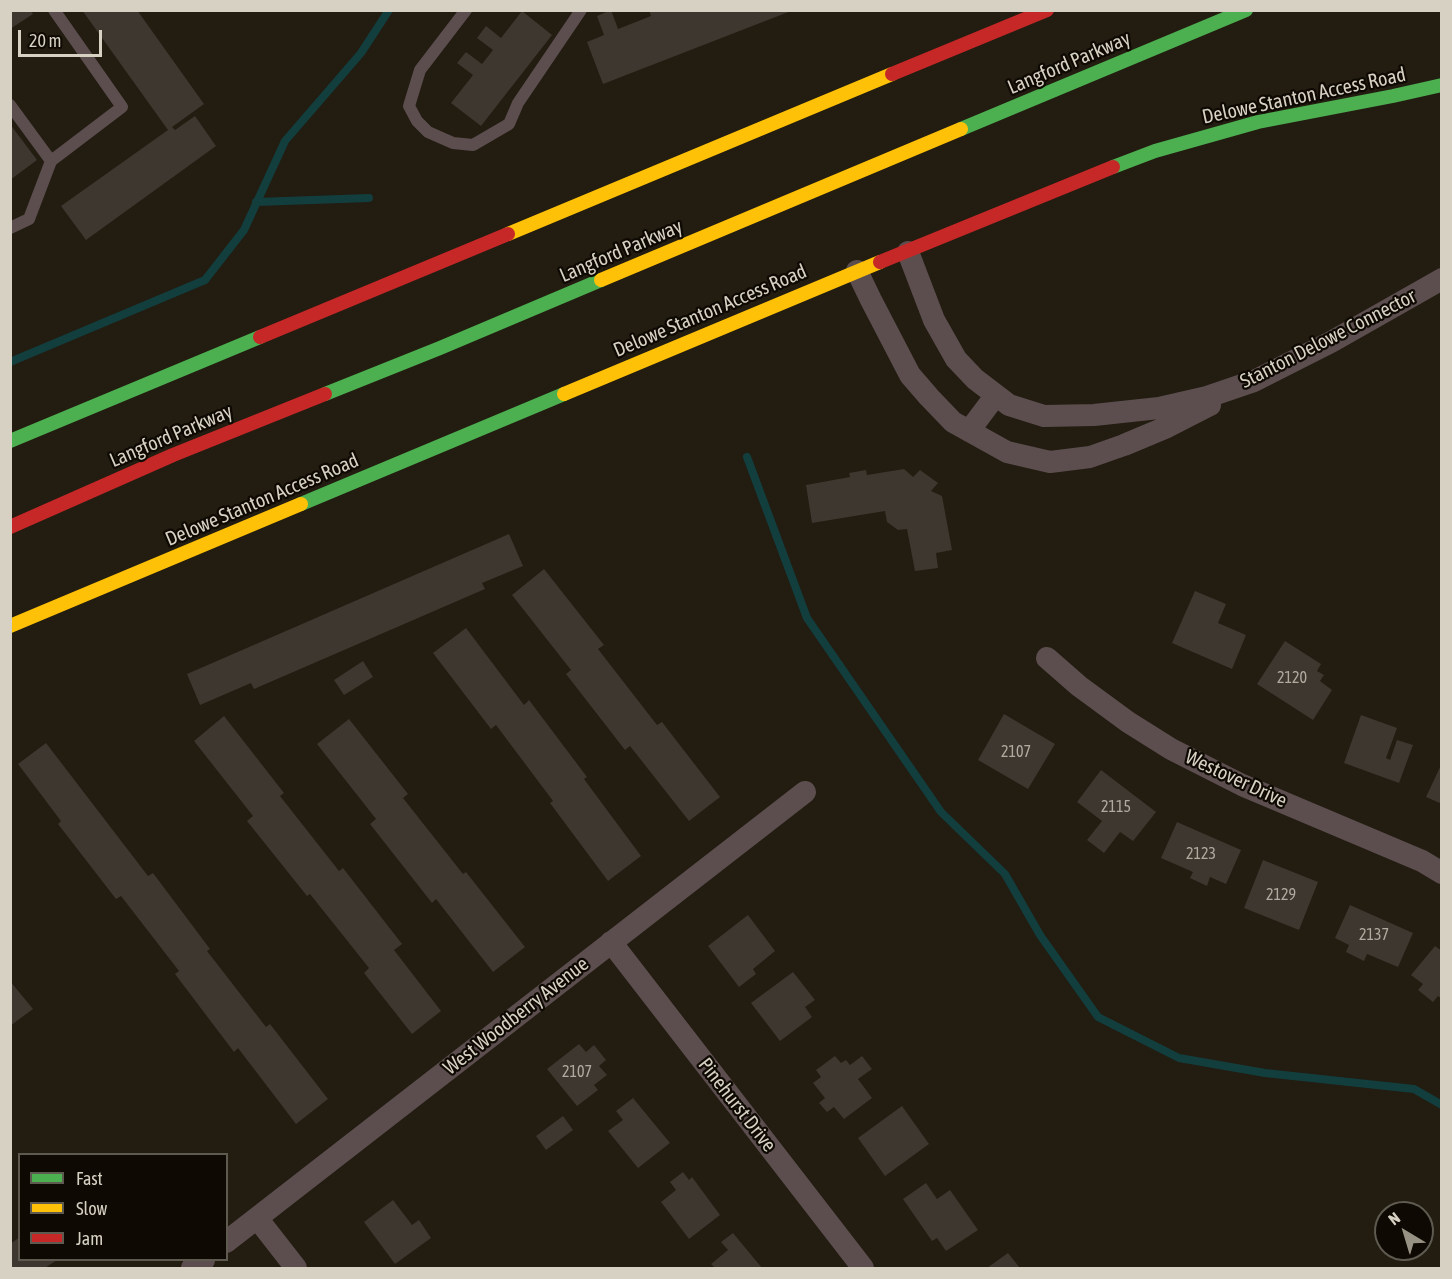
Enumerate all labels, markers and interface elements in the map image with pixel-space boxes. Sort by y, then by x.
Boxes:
scale bar [21,18,105,56]
street label: Langford Parkway [1004,26,1134,100]
text: 20 m [29,30,61,51]
street label: Delowe Stanton Access Road [1200,63,1408,129]
street label: Langford Parkway [556,214,686,288]
street label: Delowe Stanton Access Road [610,259,810,363]
street label: Stanton Delowe Connector [1236,284,1420,394]
street label: Langford Parkway [106,399,236,473]
street label: Delowe Stanton Access Road [162,448,362,552]
house number: 2120 [1277,668,1307,688]
house number: 2107 [1001,742,1031,762]
street label: Westover Drive [1181,745,1291,813]
house number: 2115 [1101,797,1131,817]
house number: 2123 [1186,844,1216,864]
house number: 2129 [1266,885,1296,905]
house number: 2137 [1359,925,1389,945]
street label: West Woodberry Avenue [439,952,593,1080]
street label: Pinehurst Drive [693,1053,781,1157]
house number: 2107 [562,1062,592,1082]
legend [18,1153,228,1261]
text: Fast [76,1168,103,1189]
text: Slow [76,1198,107,1219]
north arrow [1374,1201,1434,1261]
text: N [1385,1208,1403,1228]
text: Jam [76,1228,103,1249]

